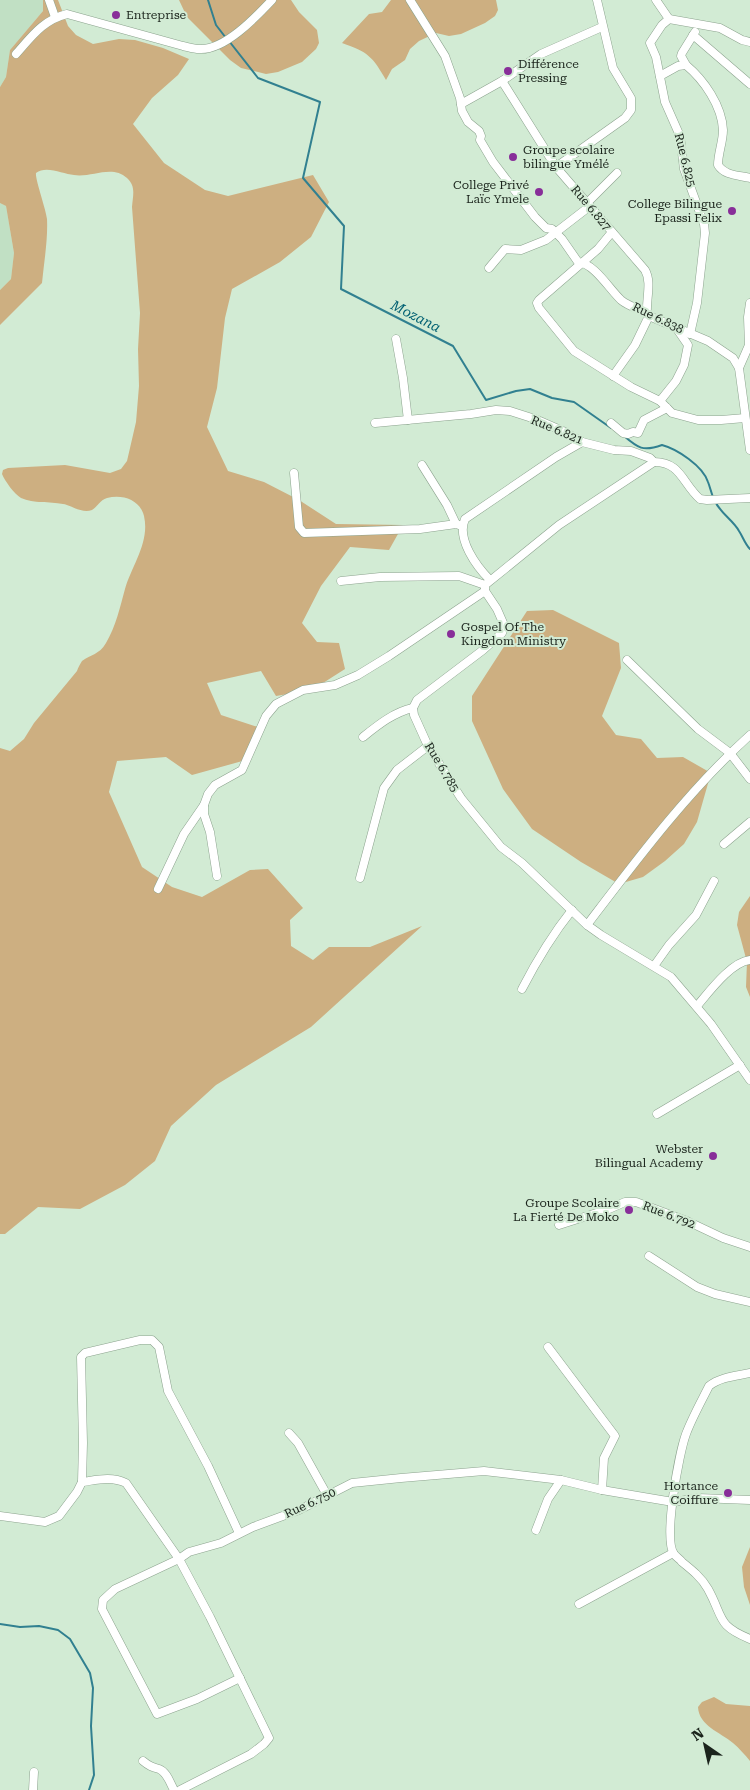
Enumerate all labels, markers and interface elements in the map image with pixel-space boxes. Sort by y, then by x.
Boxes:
place label: Entreprise [126,8,187,22]
marker: Entreprise [110,9,122,21]
place label: Différence Pressing [518,57,579,85]
marker: Différence Pressing [502,65,514,77]
street label: Rue 6.825 [672,132,699,189]
place label: Groupe scolaire bilingue Ymélé [523,143,615,171]
marker: Groupe scolaire bilingue Ymélé [507,151,519,163]
place label: College Privé Laïc Ymele [453,178,529,206]
street label: Rue 6.827 [568,182,614,234]
marker: College Privé Laïc Ymele [533,186,545,198]
place label: College Bilingue Epassi Felix [628,197,722,225]
marker: College Bilingue Epassi Felix [726,205,738,217]
water label: Mozana [388,296,444,335]
street label: Rue 6.838 [630,300,686,337]
street label: Rue 6.821 [529,413,585,447]
place label: Gospel Of The Kingdom Ministry [461,620,567,648]
marker: Gospel Of The Kingdom Ministry [445,628,457,640]
street label: Rue 6.785 [422,740,462,794]
place label: Webster Bilingual Academy [595,1142,704,1170]
marker: Webster Bilingual Academy [707,1150,719,1162]
place label: Groupe Scolaire La Fierté De Moko [513,1196,619,1224]
street label: Rue 6.792 [641,1199,698,1232]
marker: Groupe Scolaire La Fierté De Moko [623,1204,635,1216]
place label: Hortance Coiffure [664,1479,718,1507]
street label: Rue 6.750 [282,1485,338,1521]
marker: Hortance Coiffure [722,1487,734,1499]
north arrow [680,1720,730,1770]
text: N [689,1724,707,1744]

